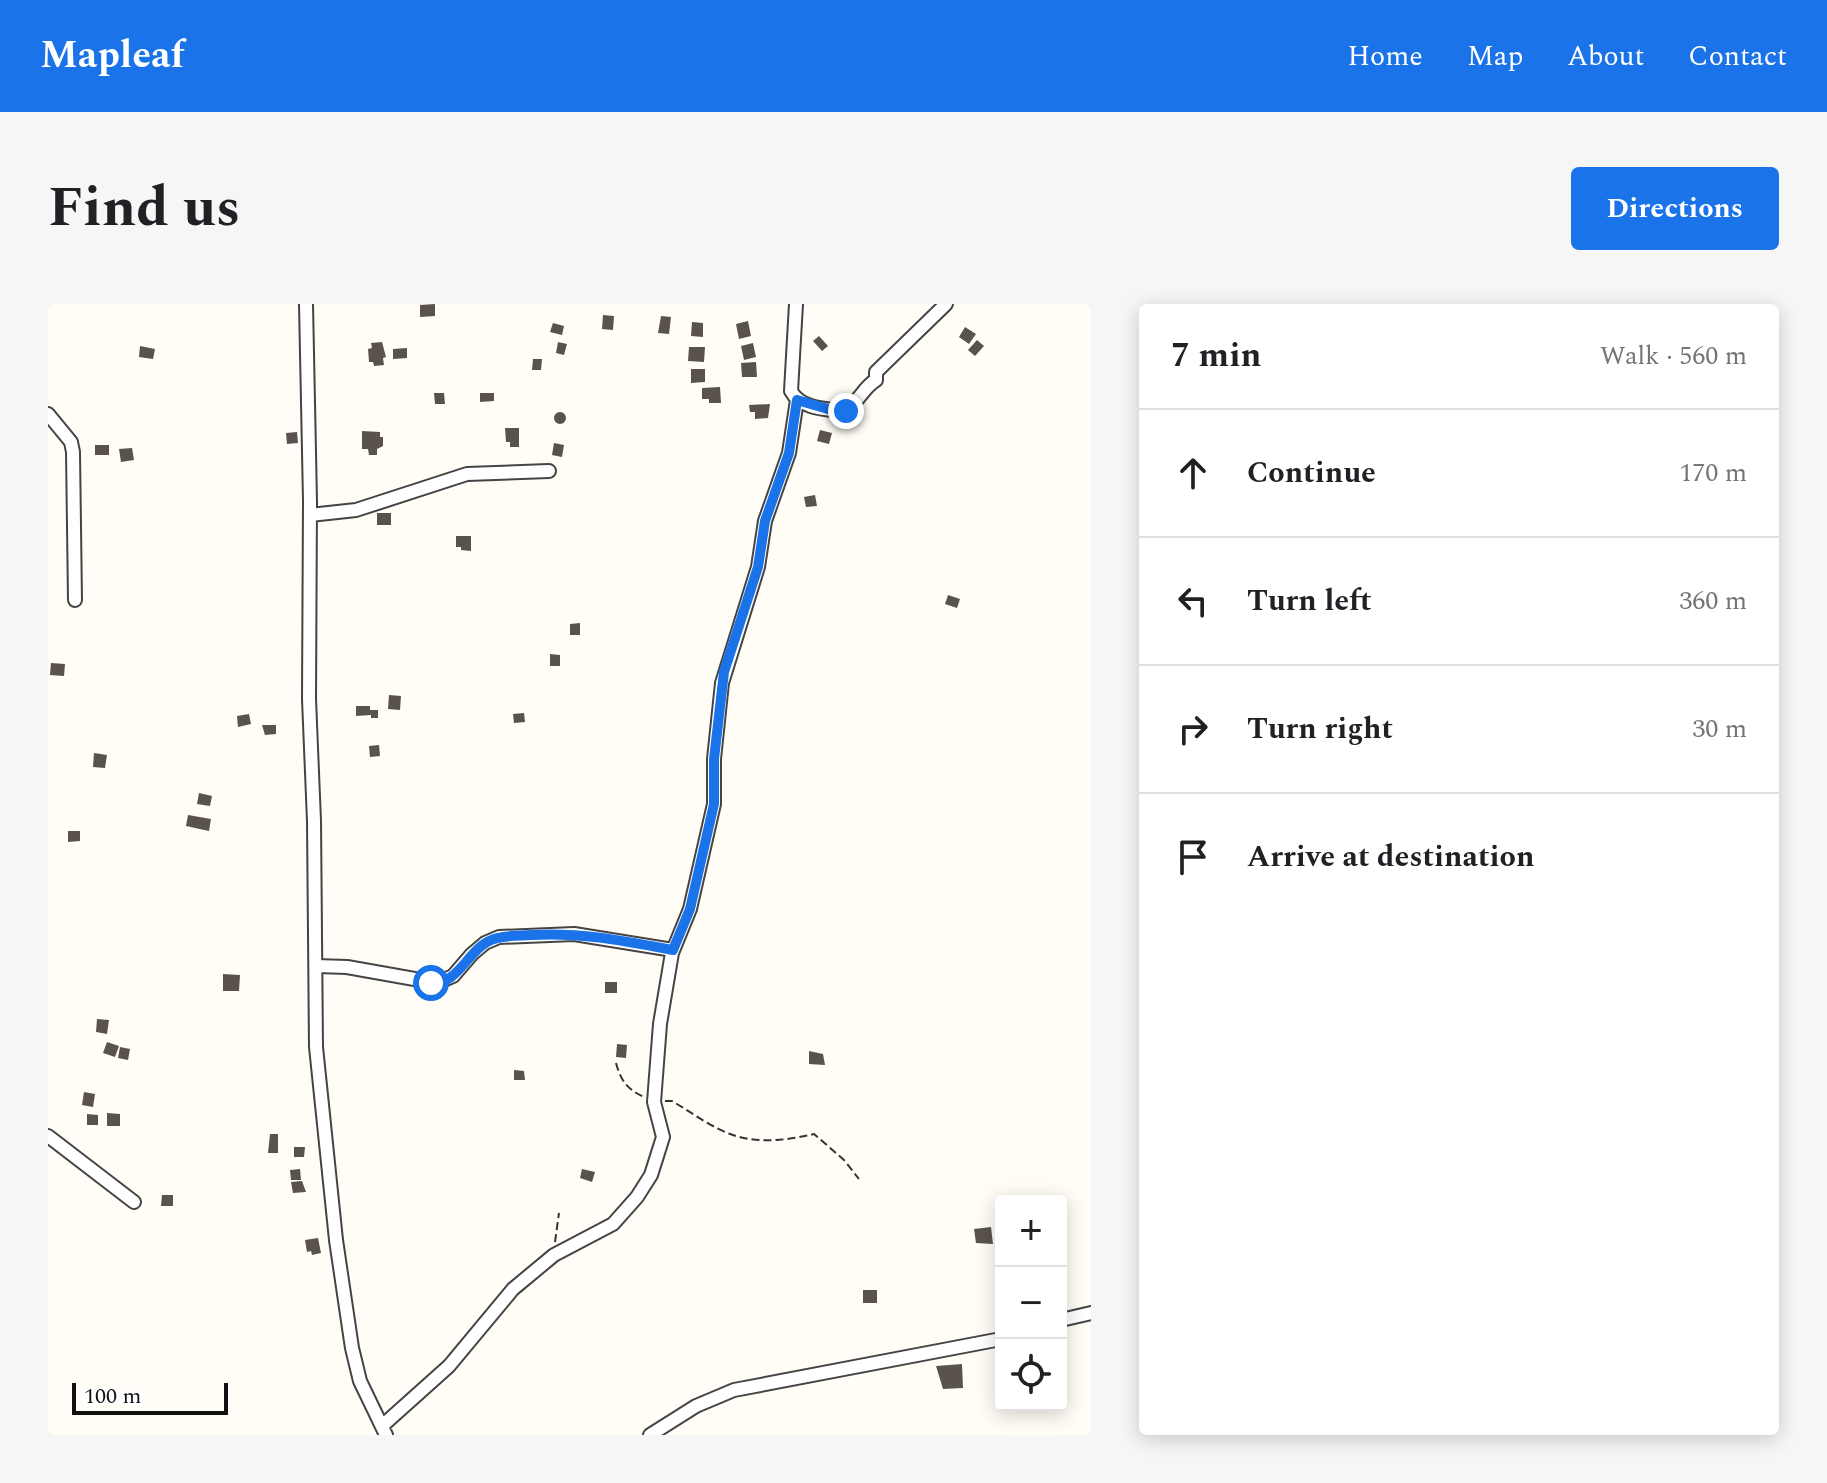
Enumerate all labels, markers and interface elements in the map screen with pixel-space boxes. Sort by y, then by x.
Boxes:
text: Mapleaf [40,27,185,85]
text: Home [1347,35,1423,78]
text: Map [1467,35,1523,78]
text: About [1567,35,1644,78]
text: Contact [1688,35,1787,78]
text: Find us [48,166,241,251]
button: Directions [1571,167,1779,250]
text: 7 min [1171,330,1261,382]
text: Walk · 560 m [1600,336,1747,376]
route end [828,393,864,429]
text: Continue [1247,450,1376,496]
icon: ahead [1171,451,1215,495]
text: 170 m [1679,453,1747,493]
text: Turn left [1247,578,1372,624]
icon: left [1171,579,1215,623]
text: 360 m [1679,581,1747,621]
text: Turn right [1247,706,1393,752]
icon: right [1171,707,1215,751]
text: 30 m [1692,709,1747,749]
text: Arrive at destination [1247,834,1534,880]
icon: arrive [1171,835,1215,879]
route start [413,965,449,1001]
map controls [995,1195,1067,1411]
button: + [995,1195,1067,1267]
button: − [995,1267,1067,1339]
button: locate [995,1339,1067,1411]
scale bar [72,1379,228,1415]
text: 100 m [84,1380,141,1413]

